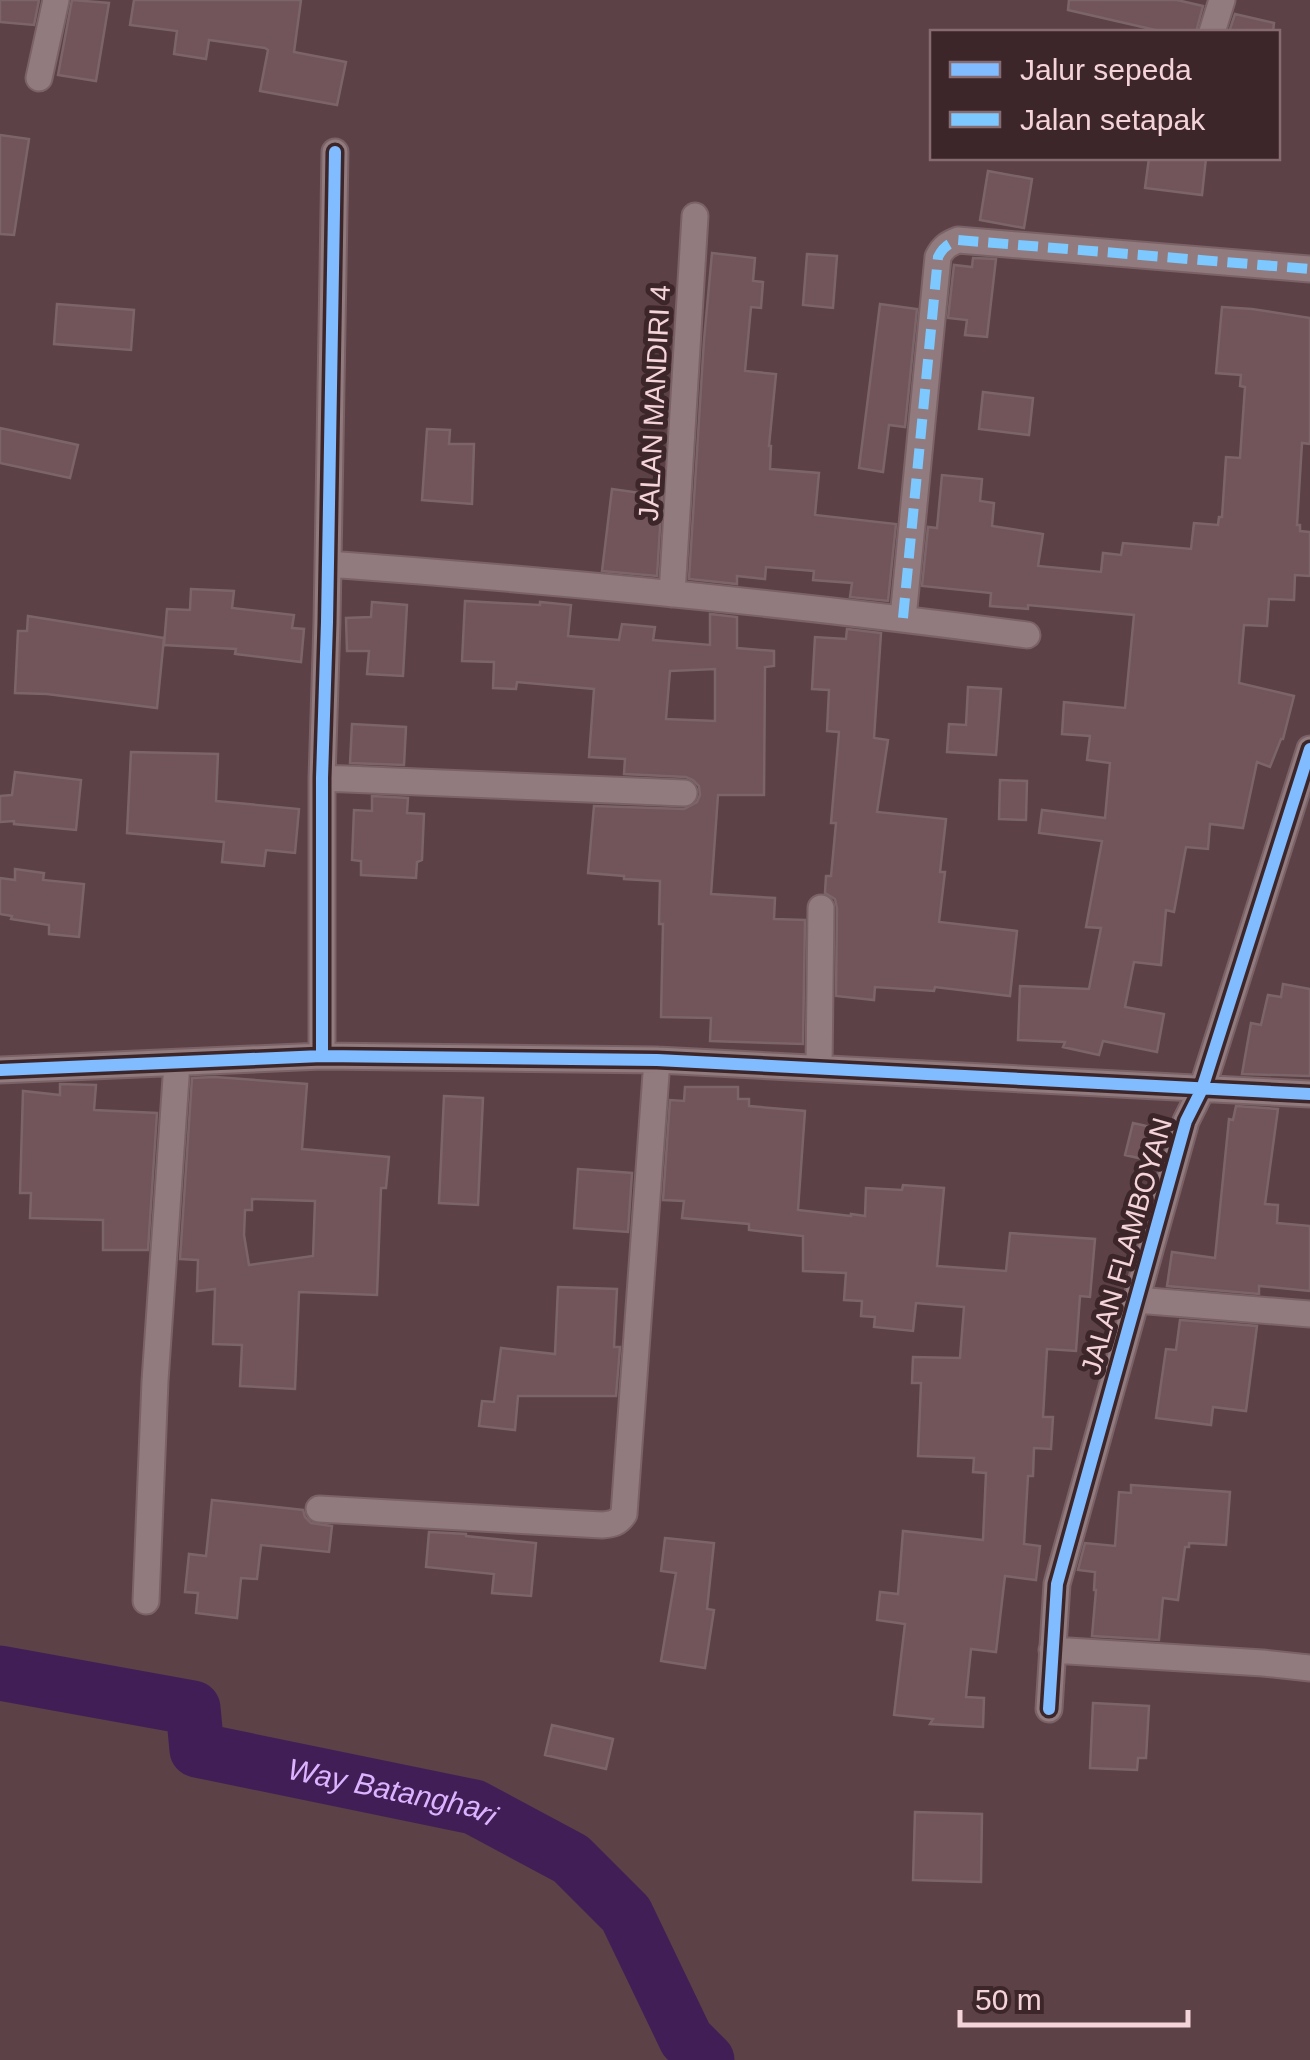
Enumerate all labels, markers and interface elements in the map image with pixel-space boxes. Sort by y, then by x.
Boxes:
legend [930,30,1280,160]
text: Jalur sepeda [1020,53,1192,86]
text: Jalan setapak [1020,103,1206,136]
street label: JALAN MANDIRI 4 [633,284,676,522]
street label: JALAN FLAMBOYAN [1075,1114,1178,1378]
water label: Way Batanghari [285,1752,504,1833]
scale bar [960,1965,1188,2027]
text: 50 m [975,1983,1042,2016]

